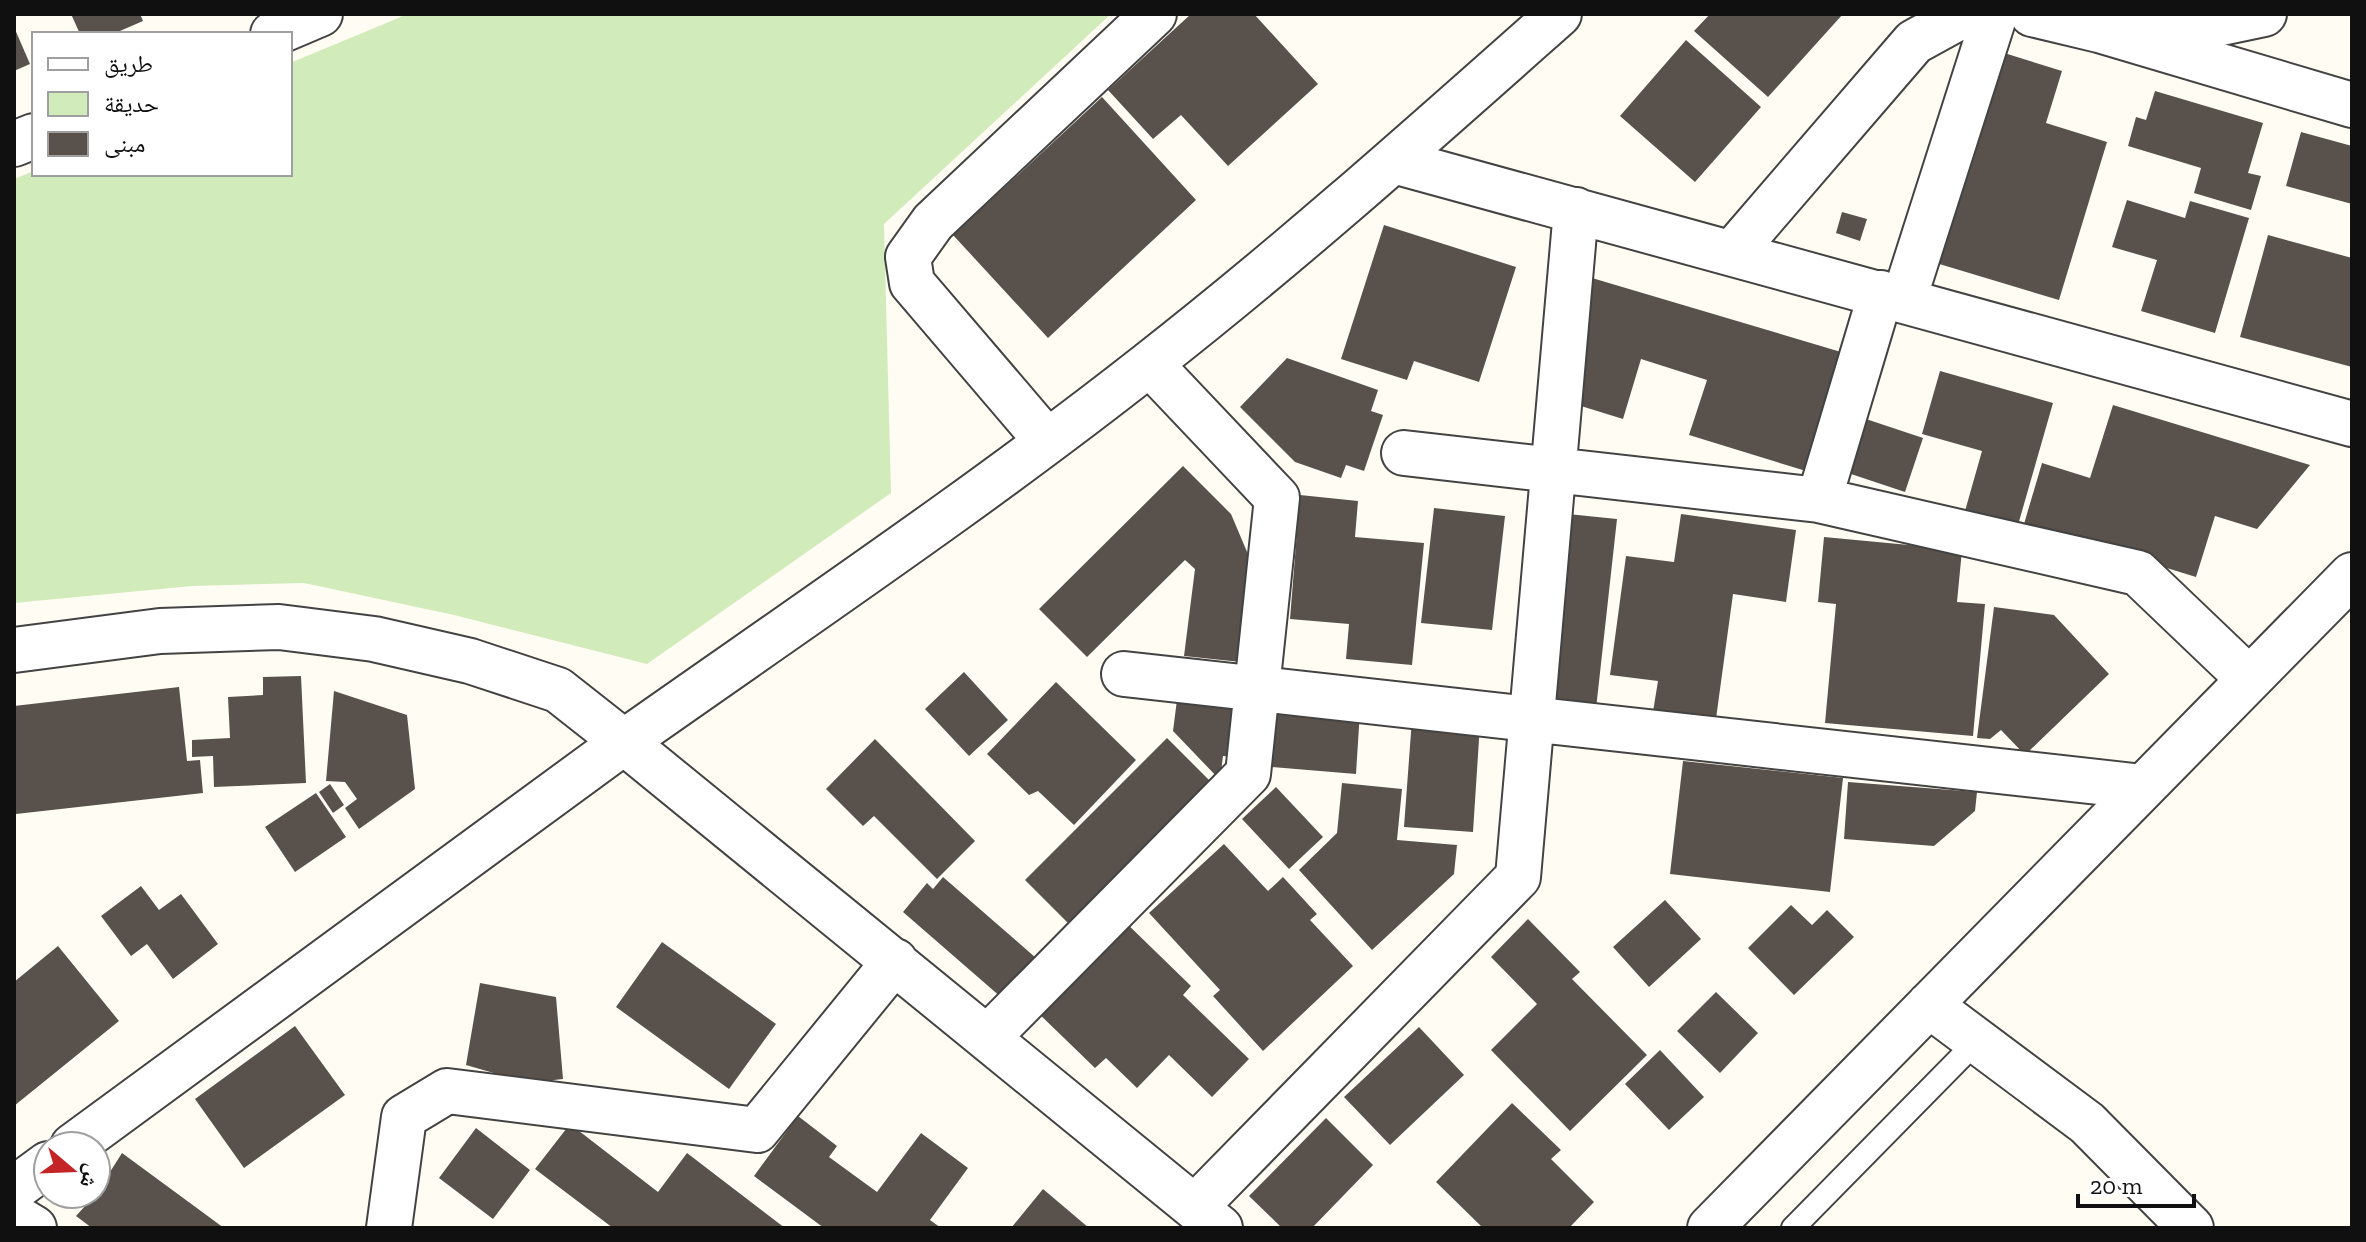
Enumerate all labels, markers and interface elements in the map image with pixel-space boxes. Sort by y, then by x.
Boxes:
legend [32,32,292,176]
text: طريق [104,49,153,78]
text: حديقة [104,89,159,118]
text: مبنى [104,129,145,158]
north arrow [32,1130,112,1210]
scale bar [2078,1158,2194,1208]
text: ش [74,1161,107,1192]
text: 20 m [2090,1171,2143,1200]

